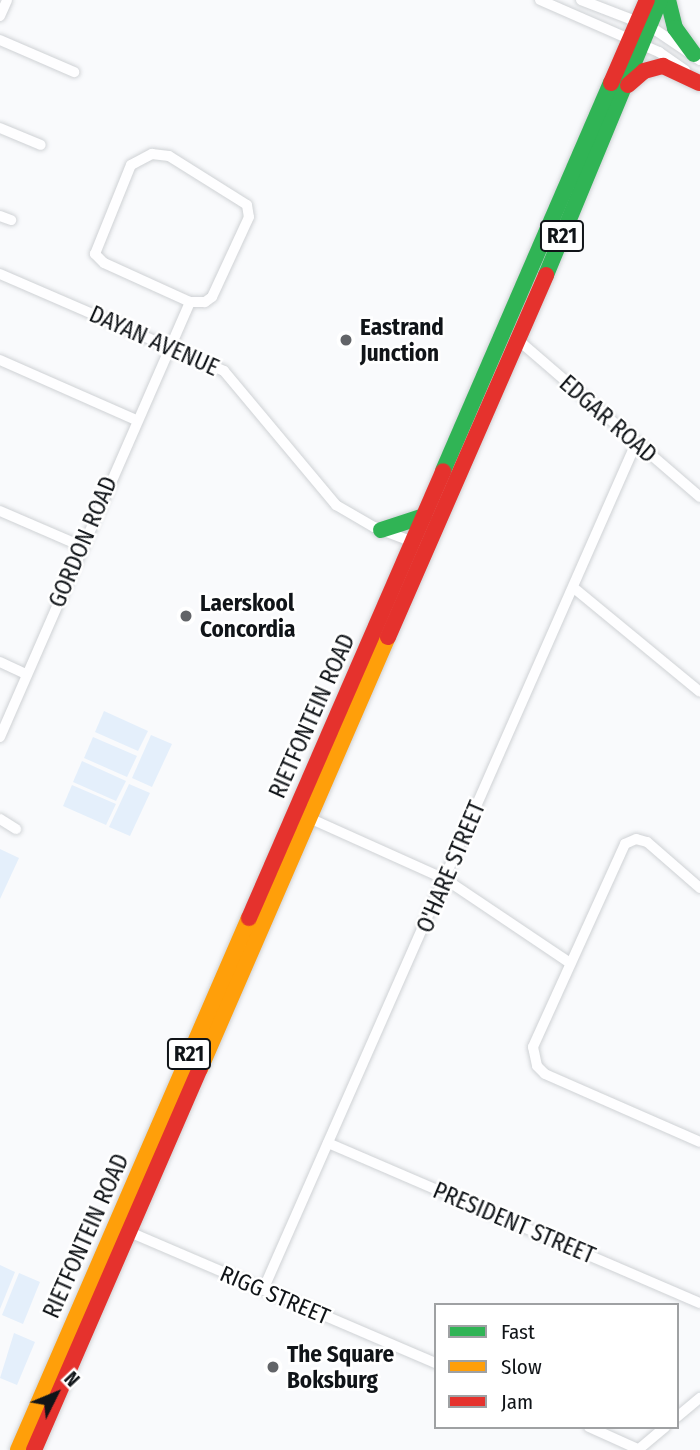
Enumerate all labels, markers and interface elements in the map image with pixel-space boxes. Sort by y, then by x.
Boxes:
road number: R21 [539,218,585,254]
street label: DAYAN AVENUE [85,300,223,382]
place label: Eastrand Junction [360,313,444,367]
marker: Eastrand Junction [338,332,354,348]
street label: EDGAR ROAD [554,369,662,469]
street label: GORDON ROAD [43,472,123,612]
place label: Laerskool Concordia [200,589,295,643]
marker: Laerskool Concordia [178,608,194,624]
street label: RIETFONTEIN ROAD [263,630,361,802]
street label: O'HARE STREET [411,797,491,937]
road number: R21 [166,1036,212,1072]
street label: RIETFONTEIN ROAD [37,1150,135,1322]
street label: PRESIDENT STREET [429,1176,599,1270]
street label: RIGG STREET [216,1260,334,1330]
legend [434,1303,679,1429]
text: Fast [501,1319,535,1345]
place label: The Square Boksburg [287,1340,394,1394]
text: Slow [501,1354,542,1380]
north arrow [21,1359,91,1429]
marker: The Square Boksburg [265,1359,281,1375]
text: N [59,1367,84,1391]
text: Jam [501,1389,533,1415]

